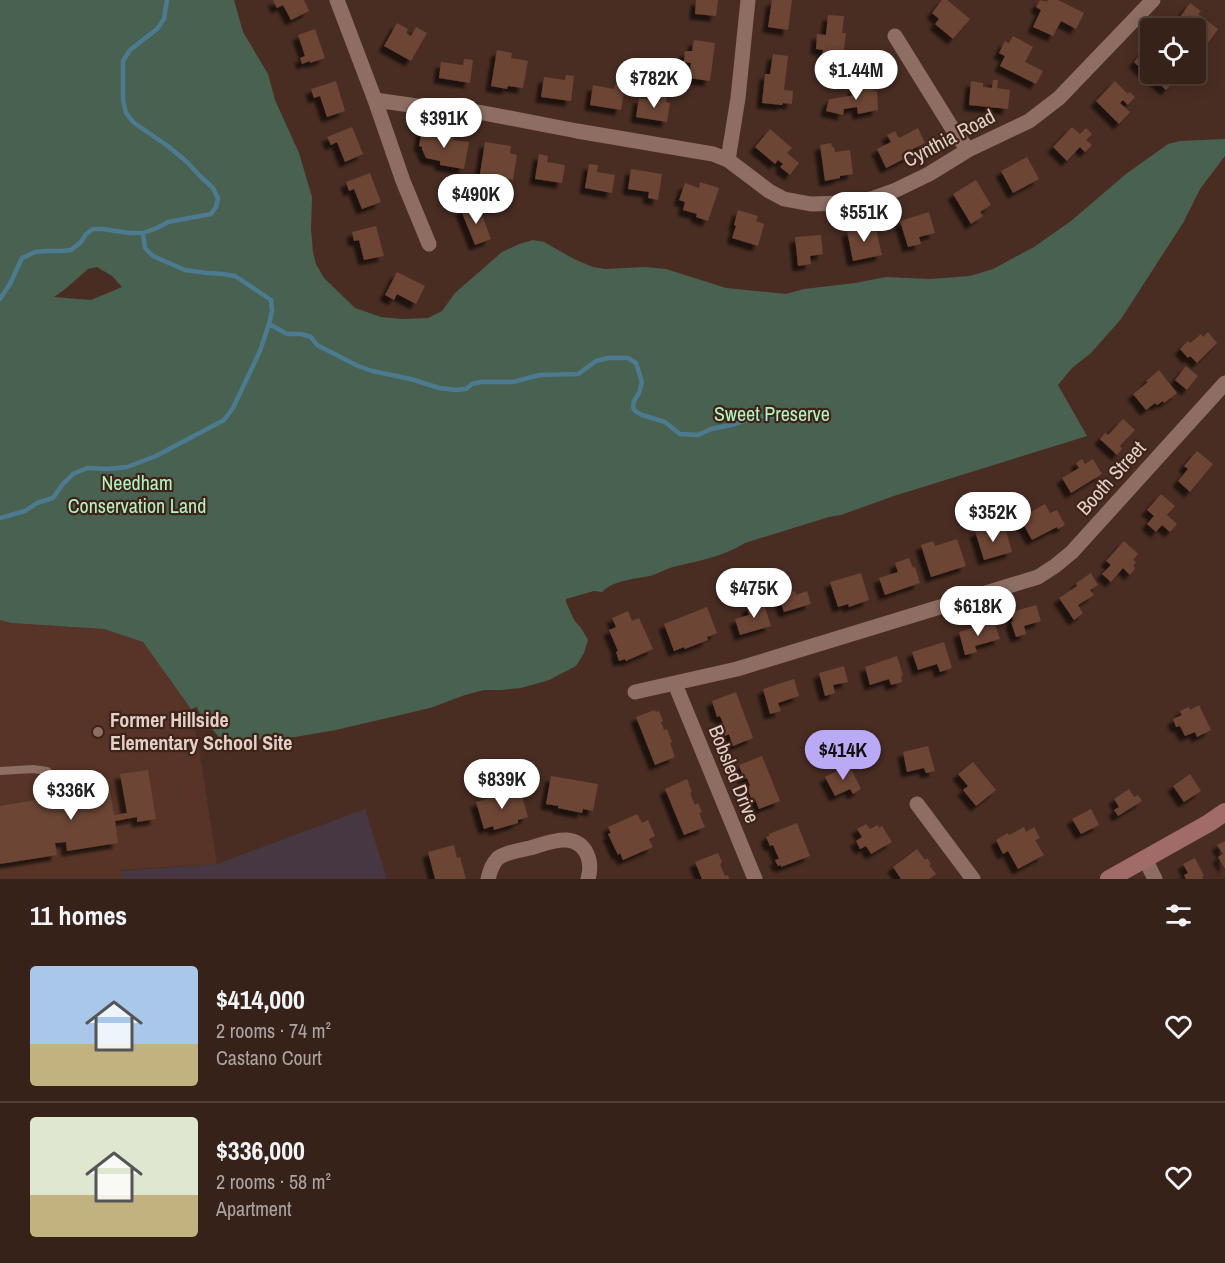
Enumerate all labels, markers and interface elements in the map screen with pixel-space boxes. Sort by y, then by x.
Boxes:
map controls [1140,18,1206,84]
button: locate [1140,18,1206,84]
pin: $1.44M [807,50,905,101]
text: $1.44M [829,56,883,83]
pin: $782K [612,58,696,109]
text: $782K [630,64,678,91]
pin: $391K [402,98,486,149]
street label: Cynthia Road [898,102,999,173]
text: $391K [420,104,468,131]
pin: $490K [434,174,518,225]
text: $490K [452,180,500,207]
pin: $551K [822,192,906,243]
text: $551K [840,198,888,225]
park label: Sweet Preserve [714,400,830,427]
street label: Booth Street [1070,434,1151,521]
park label: Needham Conservation Land [68,469,206,519]
pin: $352K [951,492,1035,543]
text: $352K [969,498,1017,525]
pin: $475K [712,568,796,619]
text: $475K [730,574,778,601]
pin: $618K [936,586,1020,637]
text: $618K [954,592,1002,619]
place label: Former Hillside Elementary School Site [110,706,292,756]
street label: Bobsled Drive [703,721,766,827]
marker: Former Hillside Elementary School Site [91,725,105,739]
pin: $414K [801,730,885,781]
text: $414K [819,736,867,763]
pin: $839K [460,759,544,810]
text: $839K [478,765,526,792]
pin: $336K [29,770,113,821]
text: $336K [47,776,95,803]
text: 11 homes [30,898,127,933]
icon: filters [1162,899,1195,932]
text: $414,000 [216,982,305,1017]
icon: home [78,990,150,1062]
icon: heart [1162,1010,1195,1043]
text: 2 rooms · 74 m² [216,1017,331,1044]
text: Castano Court [216,1044,322,1071]
text: $336,000 [216,1133,305,1168]
icon: home [78,1141,150,1213]
icon: heart [1162,1161,1195,1194]
text: 2 rooms · 58 m² [216,1168,331,1195]
text: Apartment [216,1195,292,1222]

